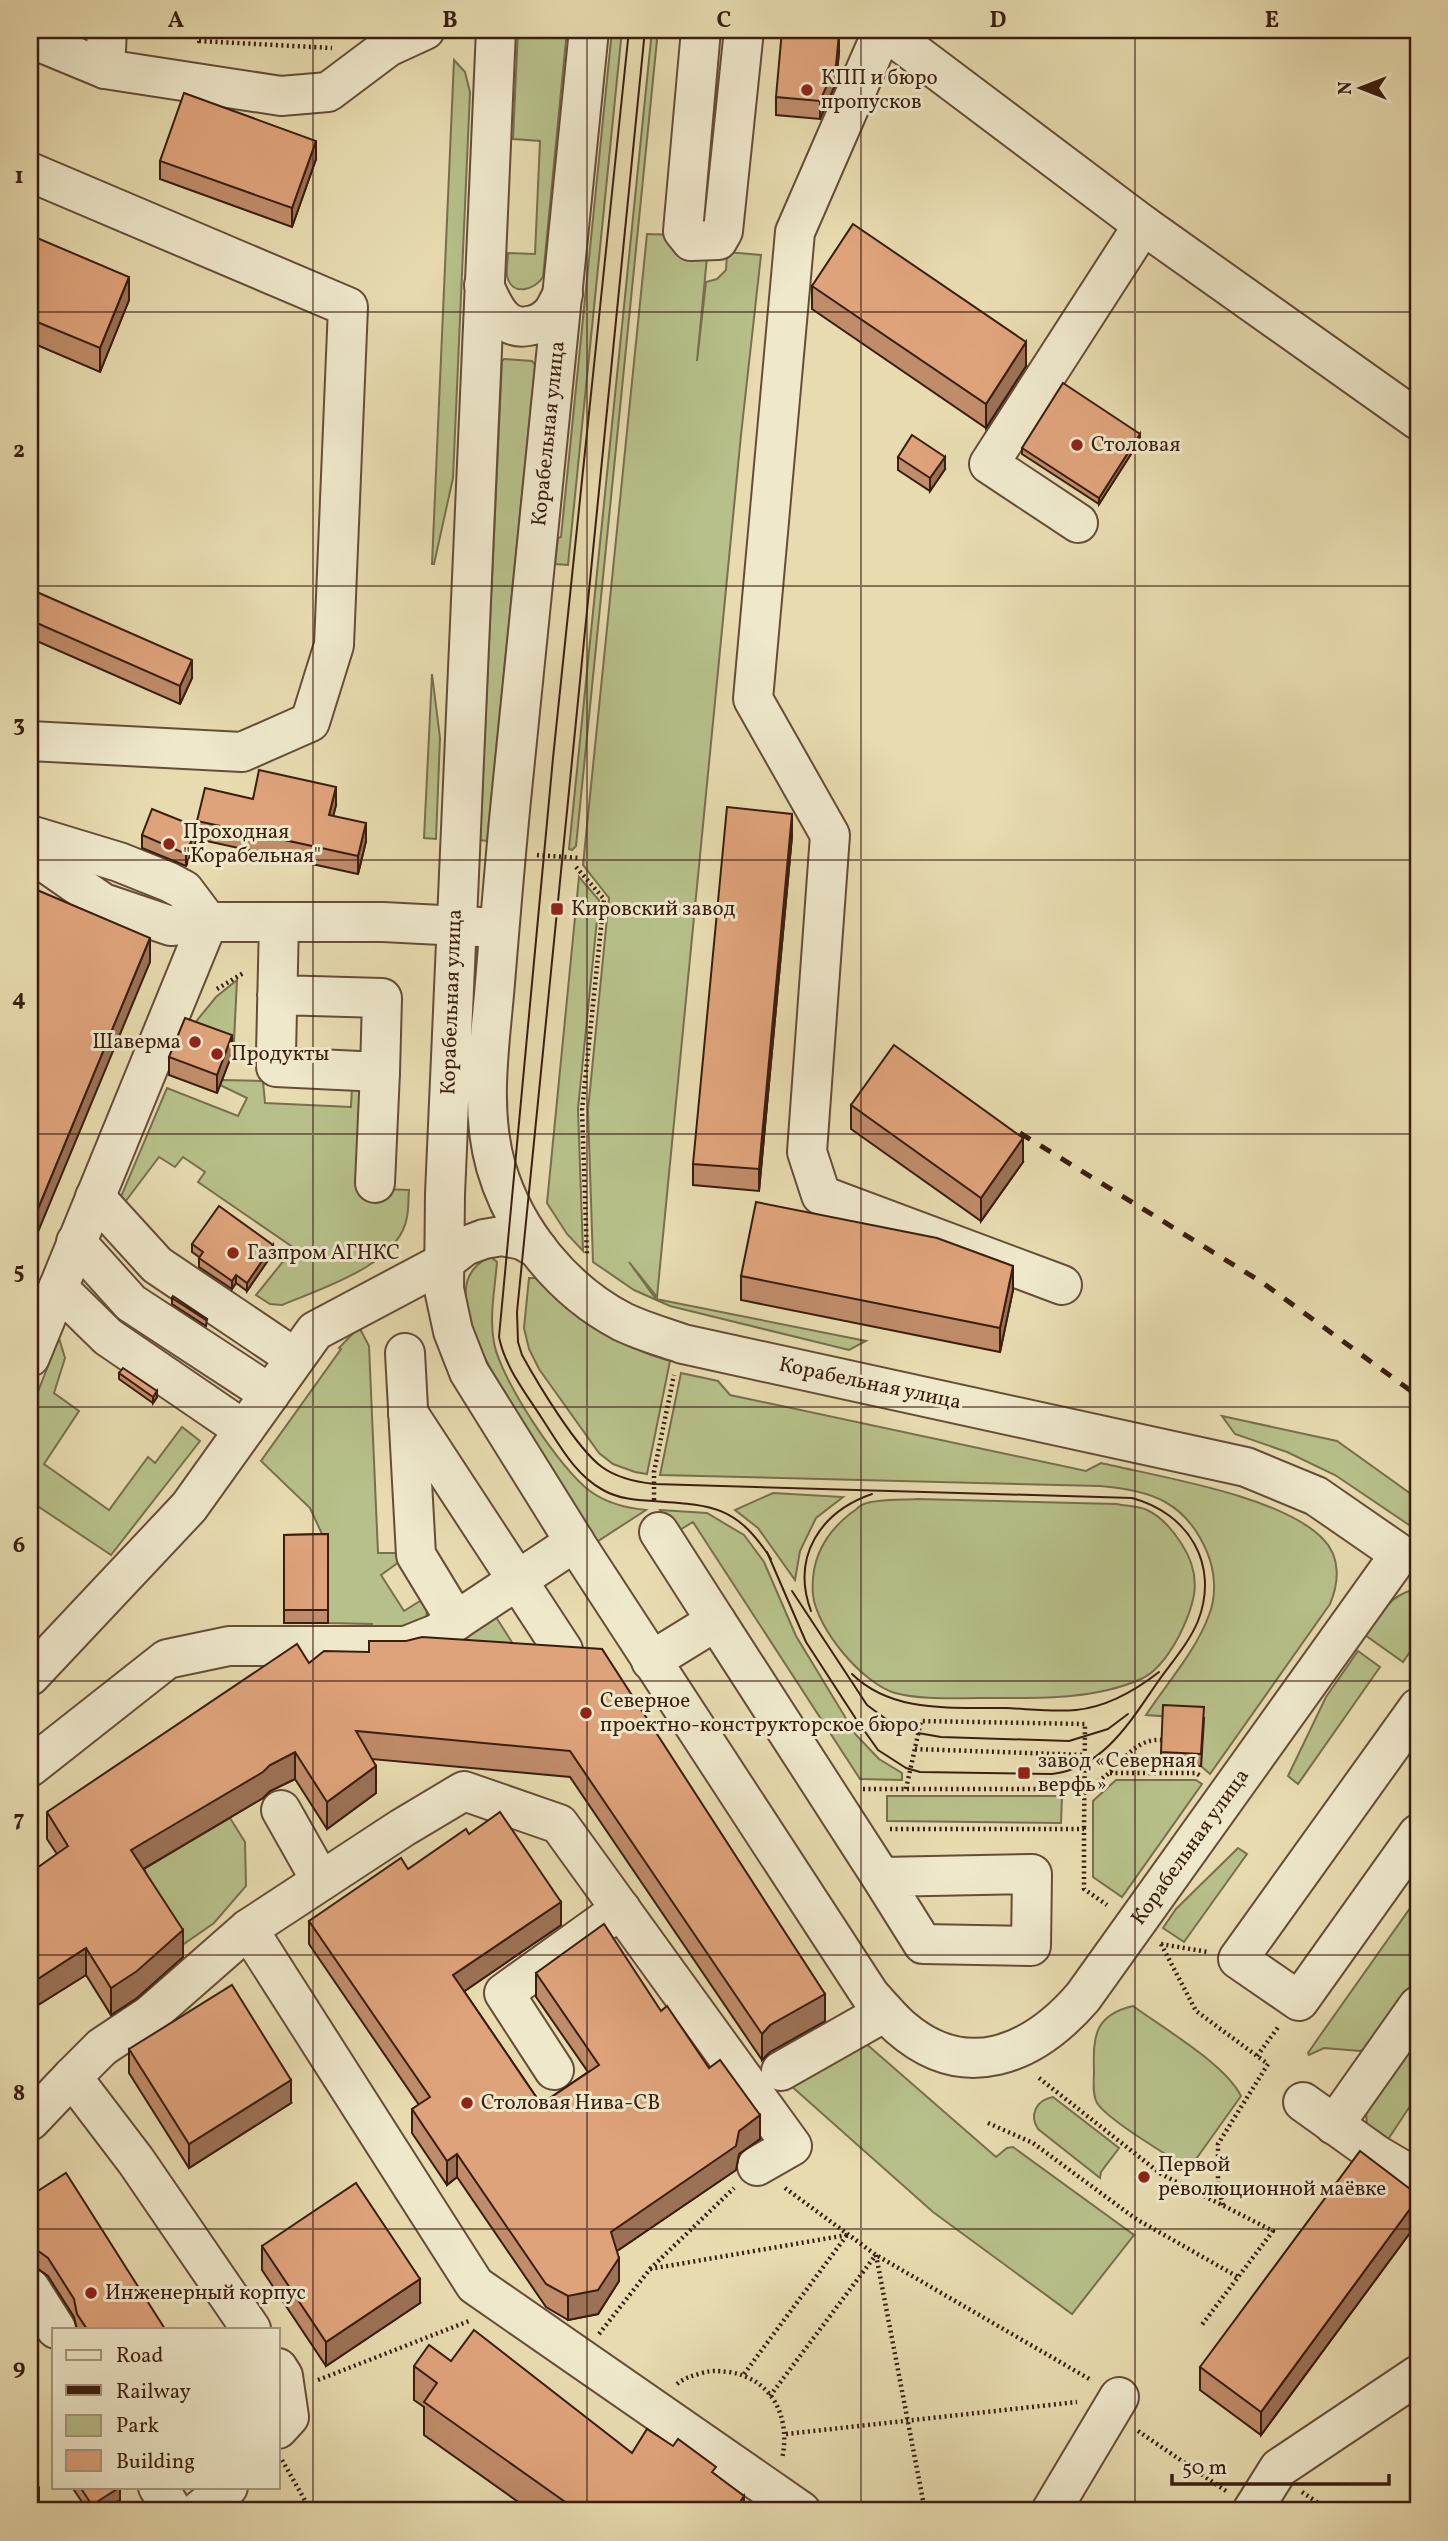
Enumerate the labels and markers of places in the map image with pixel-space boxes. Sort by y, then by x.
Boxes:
place label: КПП и бюро пропусков [821,64,938,117]
marker: КПП и бюро пропусков [799,82,815,98]
place label: Столовая [1091,431,1180,460]
marker: Столовая [1069,437,1085,453]
place label: Проходная "Корабельная" [183,818,321,871]
marker: Проходная "Корабельная" [161,836,177,852]
place label: Кировский завод [571,895,736,924]
marker: Кировский завод [549,901,565,917]
place label: Шаверма [92,1028,181,1057]
marker: Шаверма [187,1034,203,1050]
place label: Продукты [231,1040,330,1069]
marker: Продукты [209,1046,225,1062]
place label: Газпром АГНКС [247,1239,400,1268]
marker: Газпром АГНКС [225,1245,241,1261]
place label: Северное проектно-конструкторское бюро [600,1687,919,1740]
marker: Северное проектно-конструкторское бюро [578,1705,594,1721]
place label: завод «Северная верфь» [1038,1747,1196,1800]
marker: завод «Северная верфь» [1016,1765,1032,1781]
place label: Столовая Нива-СВ [481,2089,660,2118]
marker: Столовая Нива-СВ [459,2095,475,2111]
place label: Первой революционной маёвке [1158,2151,1386,2204]
marker: Первой революционной маёвке [1136,2169,1152,2185]
place label: Инженерный корпус [105,2279,306,2308]
marker: Инженерный корпус [83,2285,99,2301]

